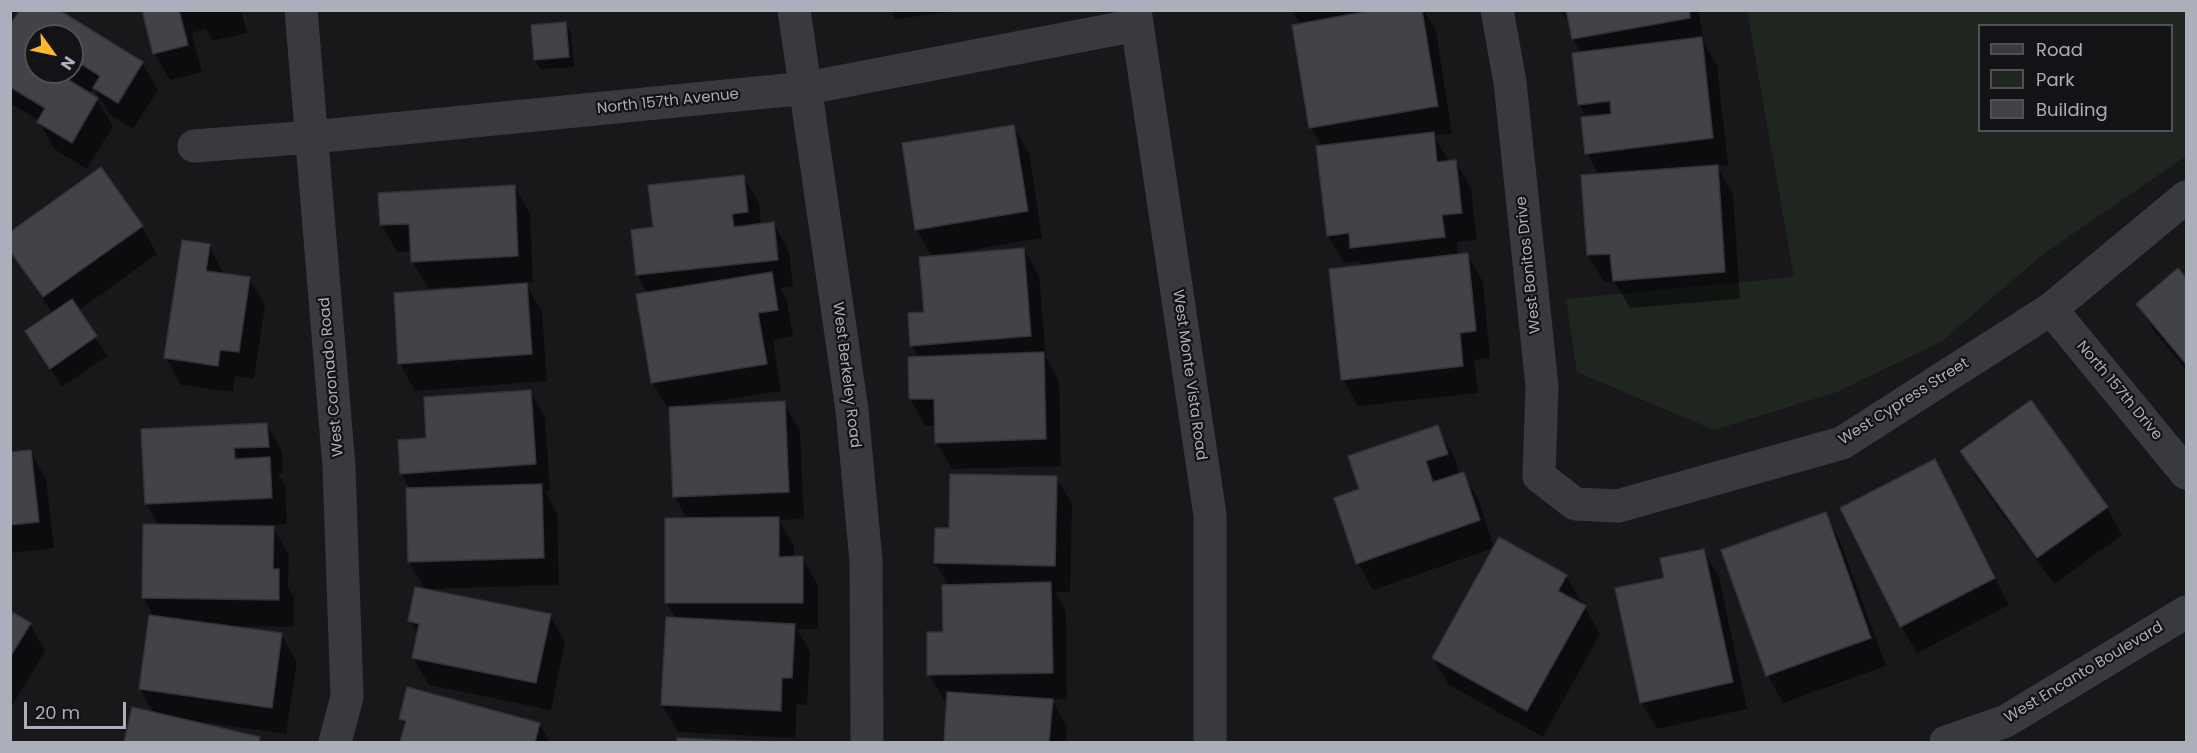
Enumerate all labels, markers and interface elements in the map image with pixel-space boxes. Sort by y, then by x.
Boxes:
north arrow [24,24,84,84]
legend [1978,24,2173,132]
text: Road [2036,37,2083,62]
text: N [55,52,81,74]
text: Park [2036,67,2075,92]
street label: North 157th Avenue [596,86,740,118]
text: Building [2036,97,2108,122]
street label: West Bonitos Drive [1513,196,1545,334]
street label: West Monte Vista Road [1168,288,1210,462]
street label: West Coronado Road [316,296,348,458]
street label: West Berkeley Road [828,301,864,449]
street label: North 157th Drive [2072,338,2166,444]
street label: West Cypress Street [1836,355,1972,449]
street label: West Encanto Boulevard [2001,618,2167,728]
scale bar [27,690,129,728]
text: 20 m [35,700,80,725]

